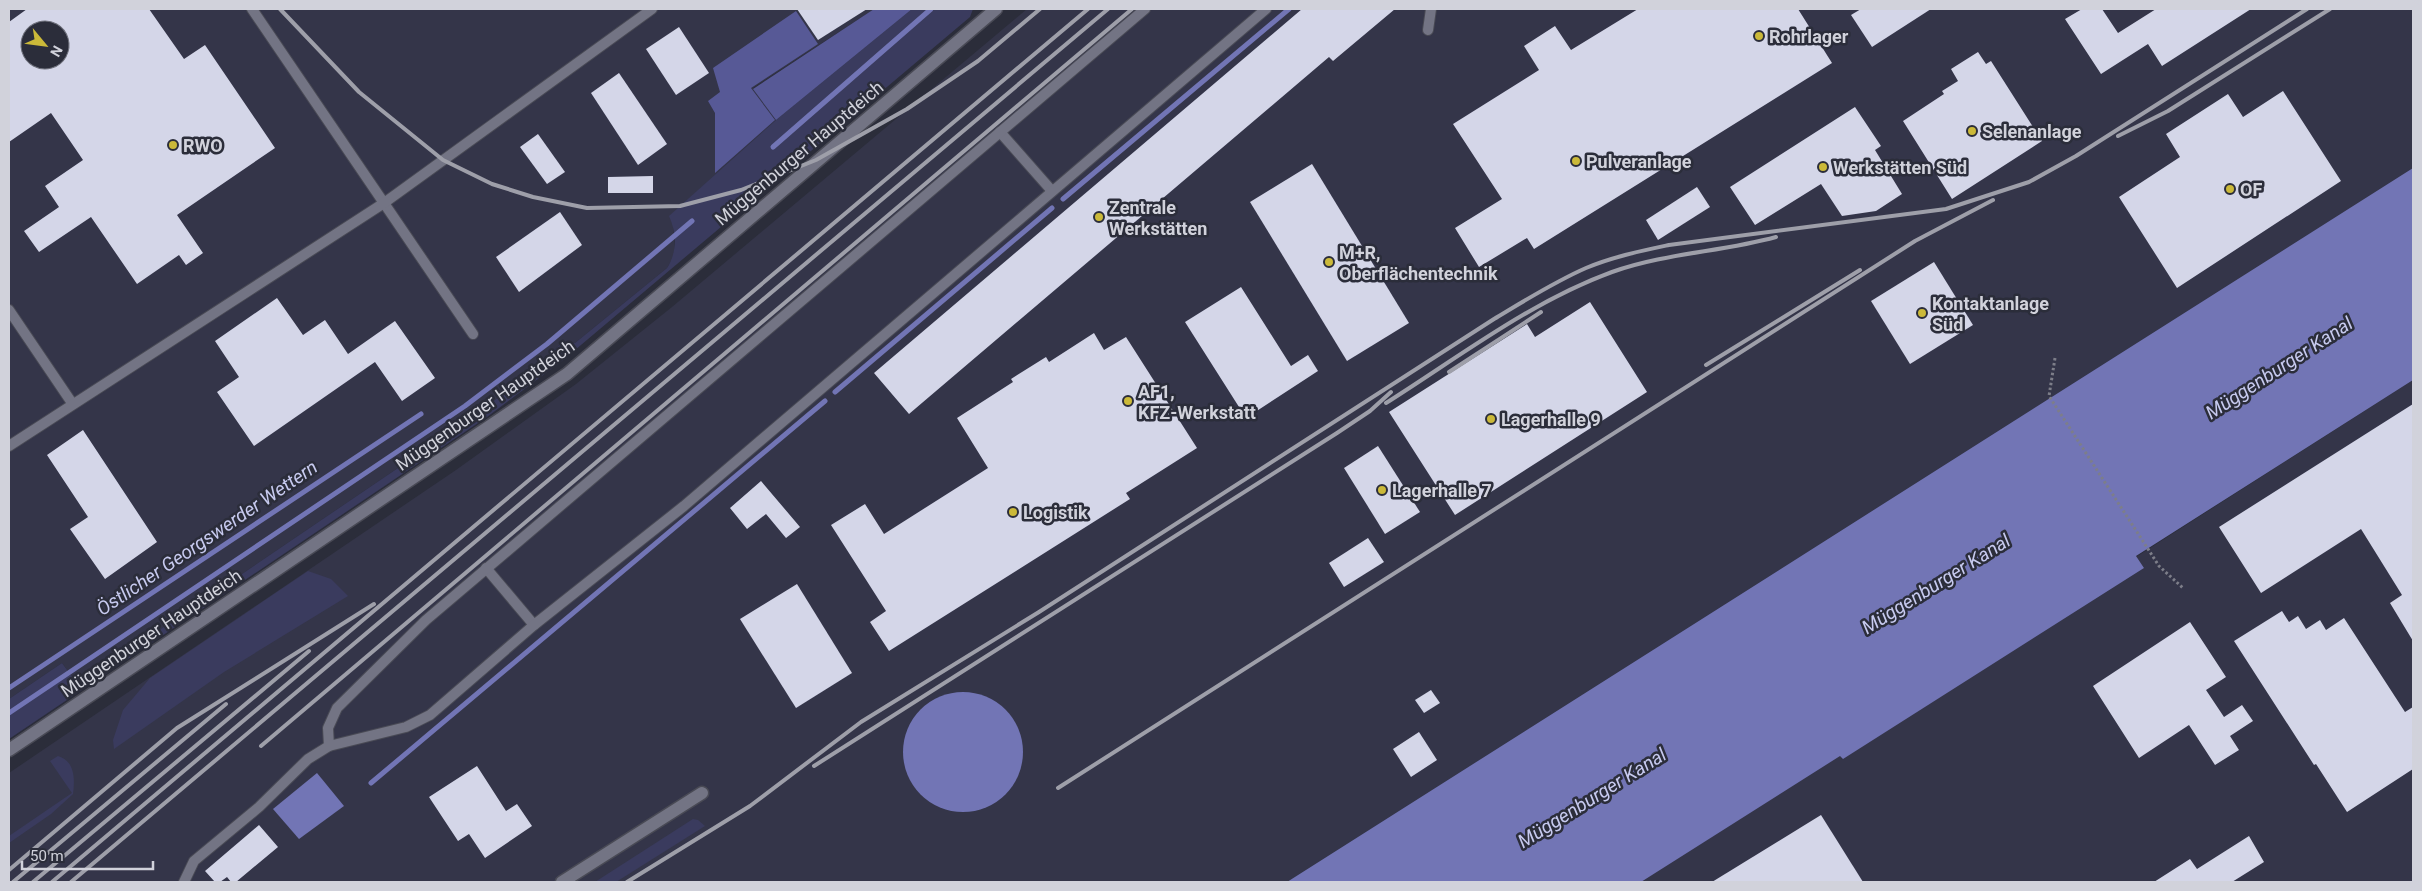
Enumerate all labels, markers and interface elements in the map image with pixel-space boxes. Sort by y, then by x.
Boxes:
north arrow [20,20,70,70]
place label: Rohrlager [1769,26,1849,47]
marker: Rohrlager [1753,30,1765,42]
text: N [47,43,66,60]
street label: Müggenburger Hauptdeich [710,76,888,230]
place label: Selenanlage [1982,121,2082,142]
marker: Selenanlage [1966,125,1978,137]
place label: RWO [183,135,223,156]
marker: RWO [167,139,179,151]
place label: Pulveranlage [1586,151,1692,172]
marker: Pulveranlage [1570,155,1582,167]
place label: Werkstätten Süd [1833,157,1967,178]
marker: Werkstätten Süd [1817,161,1829,173]
place label: OF [2240,179,2262,200]
marker: OF [2224,183,2236,195]
place label: Zentrale Werkstätten [1109,197,1207,239]
marker: Zentrale Werkstätten [1093,211,1105,223]
place label: M+R, Oberflächentechnik [1339,242,1498,284]
marker: M+R, Oberflächentechnik [1323,256,1335,268]
place label: Kontaktanlage Süd [1932,293,2049,335]
marker: Kontaktanlage Süd [1916,307,1928,319]
water label: Müggenburger Kanal [2201,312,2357,424]
street label: Müggenburger Hauptdeich [392,335,578,475]
place label: AF1, KFZ-Werkstatt [1138,381,1256,423]
marker: AF1, KFZ-Werkstatt [1122,395,1134,407]
place label: Lagerhalle 9 [1501,409,1601,430]
marker: Lagerhalle 9 [1485,413,1497,425]
water label: Östlicher Georgswerder Wettern [92,455,322,621]
place label: Lagerhalle 7 [1392,480,1492,501]
marker: Lagerhalle 7 [1376,484,1388,496]
place label: Logistik [1023,502,1088,523]
marker: Logistik [1007,506,1019,518]
water label: Müggenburger Kanal [1857,529,2015,639]
street label: Müggenburger Hauptdeich [57,565,245,701]
water label: Müggenburger Kanal [1513,743,1671,853]
scale bar [22,838,154,870]
text: 50 m [30,847,64,865]

